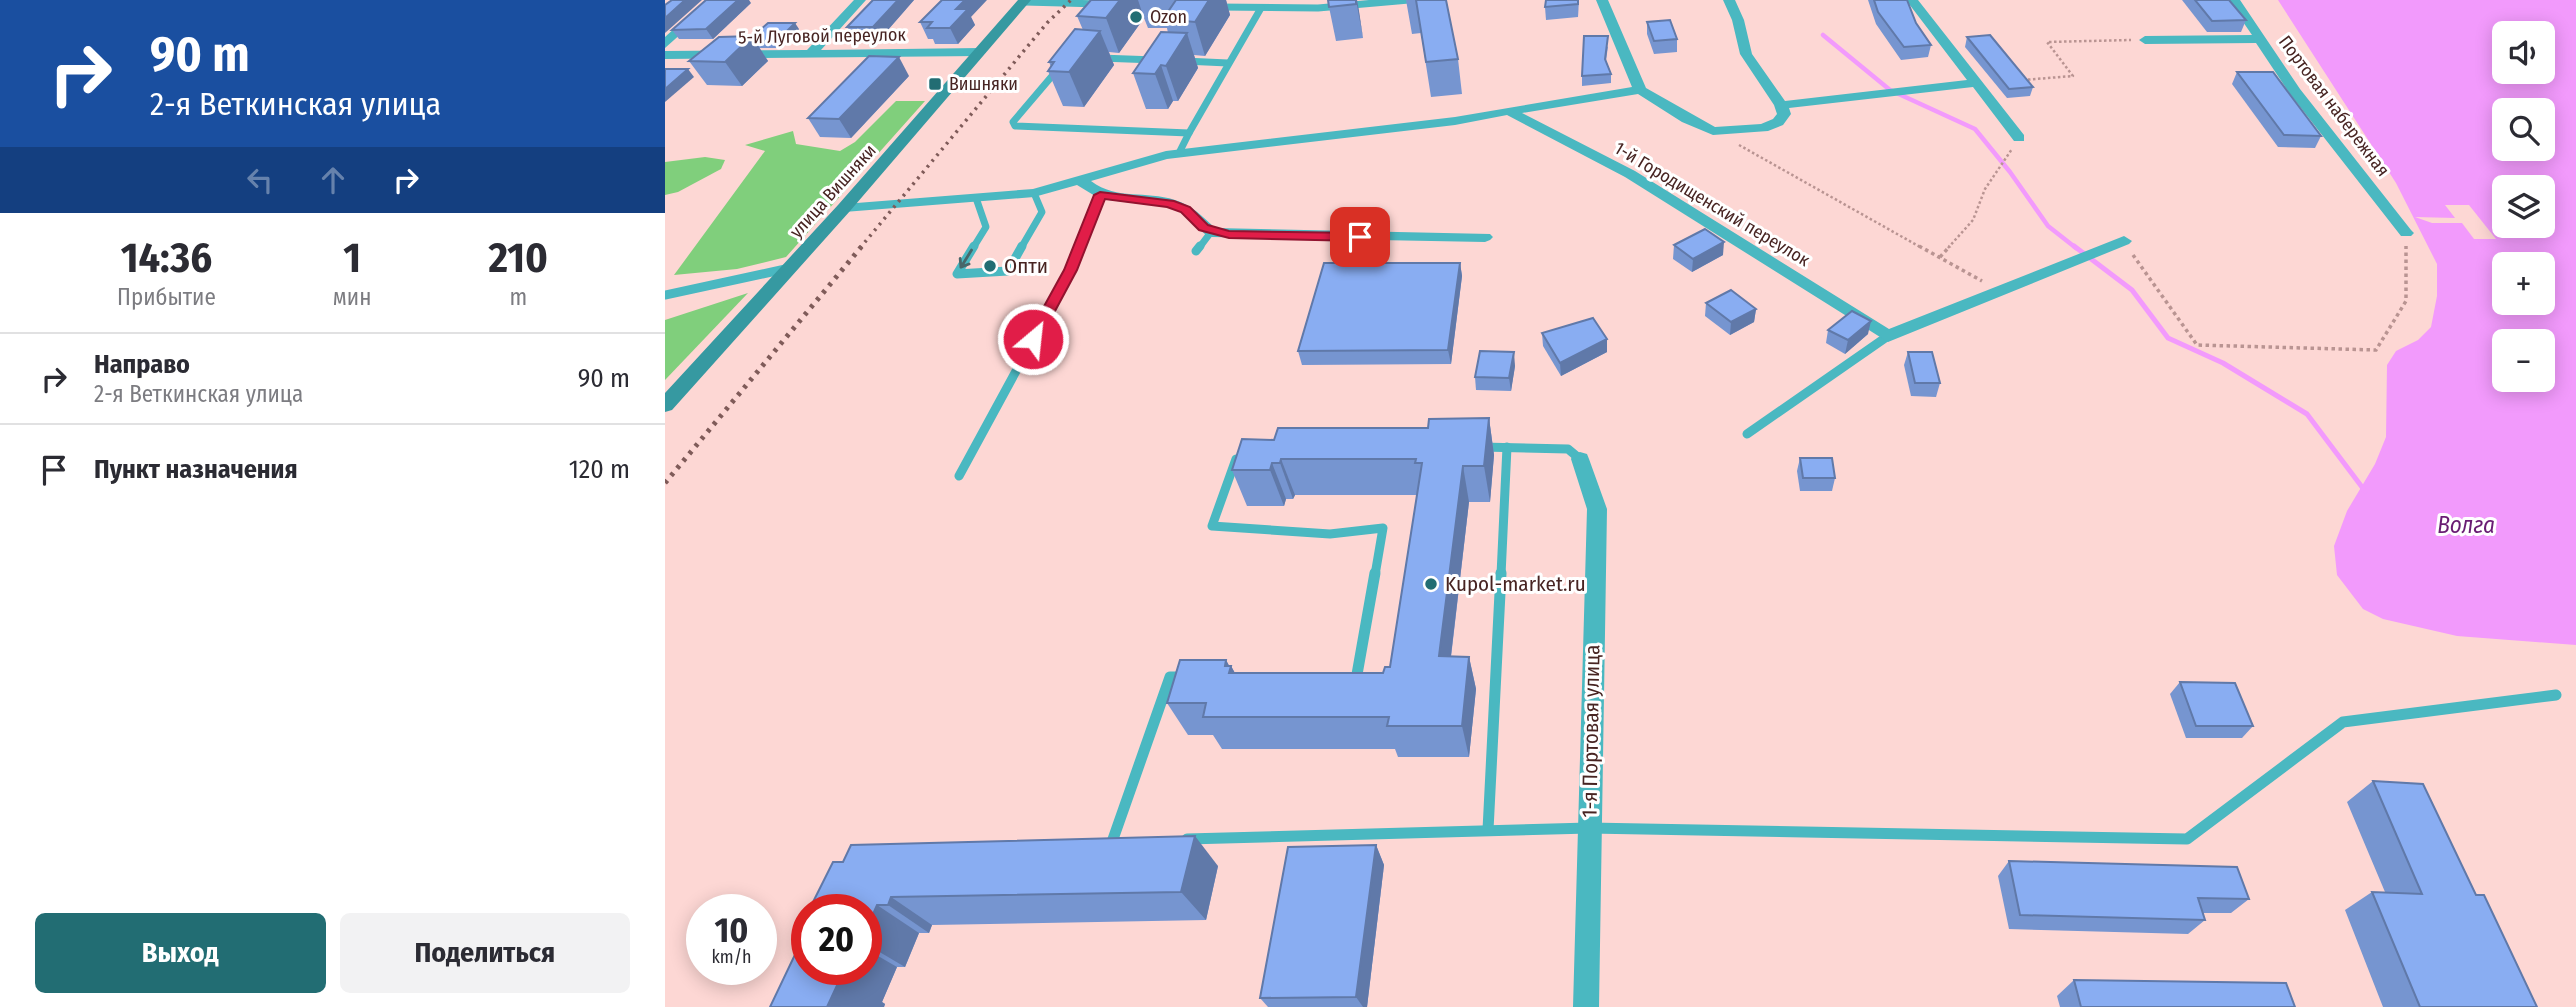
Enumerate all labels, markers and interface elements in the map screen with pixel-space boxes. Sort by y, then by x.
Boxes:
place label: Ozon [1150,6,1187,28]
marker: Ozon [1128,9,1144,25]
map controls [2492,21,2555,392]
button: sound [2492,21,2555,84]
street label: 5-й Луговой переулок [738,24,907,48]
text: 90 m [150,25,250,84]
icon: right [35,28,126,119]
street label: Портовая набережная [2274,31,2394,181]
place label: Вишняки [949,73,1018,95]
marker: Вишняки [927,76,943,92]
text: 2-я Веткинская улица [150,85,441,123]
button: search [2492,98,2555,161]
street label: 1-й Городищенский переулок [1610,137,1814,271]
street label: улица Вишняки [785,140,881,242]
icon: left [241,161,279,199]
icon: ahead [314,161,352,199]
icon: right [387,161,425,199]
button: layers [2492,175,2555,238]
pin [1330,207,1390,267]
icon: arrive [1341,218,1379,256]
text: 14:36 [121,233,212,283]
text: 1 [343,233,361,283]
text: 210 [489,233,548,283]
one-way arrow [958,249,972,269]
button: + [2492,252,2555,315]
place label: Опти [1004,253,1048,279]
marker: Опти [982,258,998,274]
text: Прибытие [117,283,216,311]
text: мин [333,283,371,311]
text: m [509,283,527,311]
position arrow [996,302,1070,376]
button: − [2492,329,2555,392]
text: Направо [94,349,190,380]
icon: right [35,360,73,398]
text: 90 m [578,363,630,394]
text: 2-я Веткинская улица [94,380,303,408]
icon: arrive [35,451,73,489]
text: Пункт назначения [94,454,298,485]
text: 120 m [569,454,630,485]
water label: Волга [2437,511,2495,539]
place label: Kupol-market.ru [1445,571,1586,597]
marker: Kupol-market.ru [1423,576,1439,592]
street label: 1-я Портовая улица [1576,644,1606,818]
speed limit sign: 20 [791,894,882,985]
text: 10 [715,909,748,951]
button: Выход [35,913,326,993]
button: Поделиться [340,913,630,993]
text: km/h [711,946,752,968]

